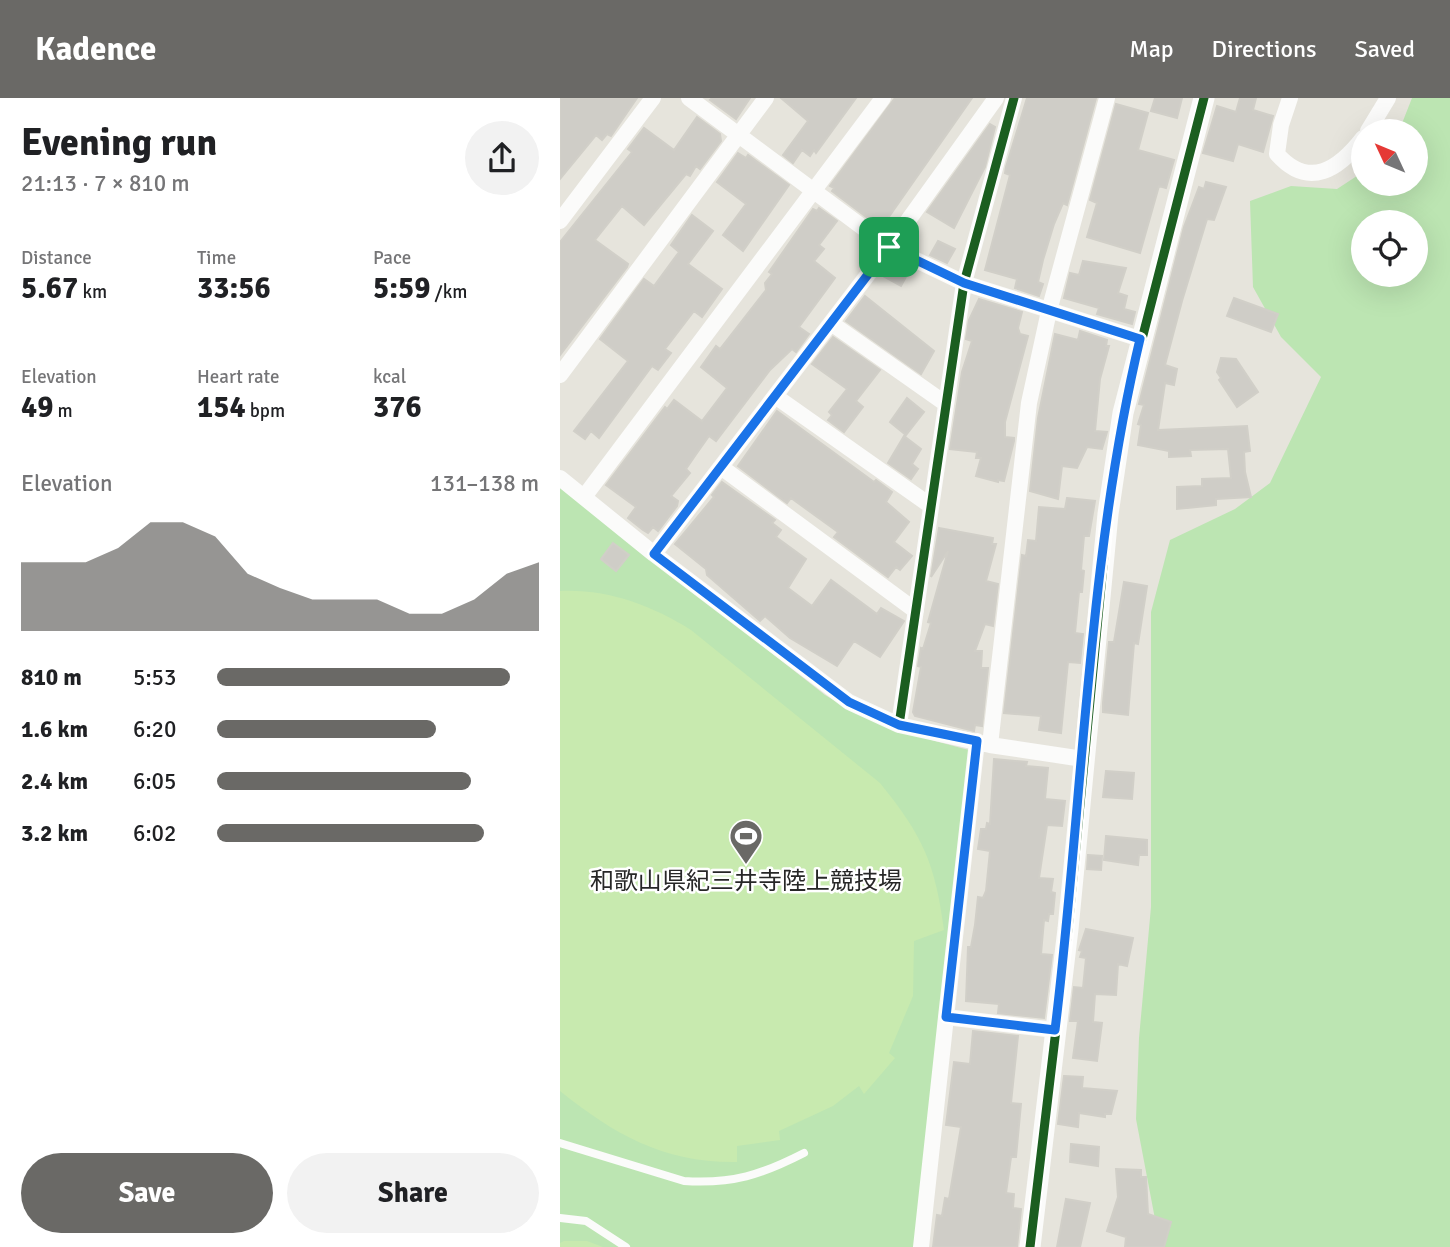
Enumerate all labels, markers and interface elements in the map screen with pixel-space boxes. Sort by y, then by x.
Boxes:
text: Kadence [35,29,156,70]
text: Map [1129,34,1174,64]
text: Directions [1212,34,1317,64]
text: Saved [1355,34,1415,64]
text: Evening run [21,119,217,166]
north arrow [1351,119,1428,196]
map controls [1351,119,1428,287]
button: share [465,121,539,195]
text: 21:13 · 7 × 810 m [21,169,190,198]
button: locate [1351,210,1428,287]
pin [859,217,919,277]
icon: arrive [870,228,908,266]
text: Distance [21,246,92,270]
text: Time [197,246,236,270]
text: Pace [373,246,411,270]
text: 5.67 [21,270,78,307]
text: 33:56 [197,270,271,307]
text: 5:59 [373,270,430,307]
text: km [78,280,107,304]
text: /km [430,280,467,304]
text: Elevation [21,365,97,389]
text: Heart rate [197,365,279,389]
text: kcal [373,365,406,389]
text: 49 [21,389,53,426]
text: 154 [197,389,246,426]
text: 376 [373,389,422,426]
text: m [53,399,73,423]
text: bpm [246,399,285,423]
text: Elevation [21,469,113,498]
text: 131–138 m [430,469,539,498]
text: 810 m [21,663,82,692]
text: 5:53 [133,663,176,692]
text: 1.6 km [21,715,88,744]
text: 6:20 [133,715,176,744]
text: 2.4 km [21,767,88,796]
text: 6:05 [133,767,176,796]
sports icon: 和歌山県紀三井寺陸上競技場 [727,817,765,866]
text: 3.2 km [21,819,88,848]
text: 6:02 [133,819,176,848]
place label: 和歌山県紀三井寺陸上競技場 [590,866,902,896]
button: Save [21,1153,273,1233]
button: Share [287,1153,539,1233]

